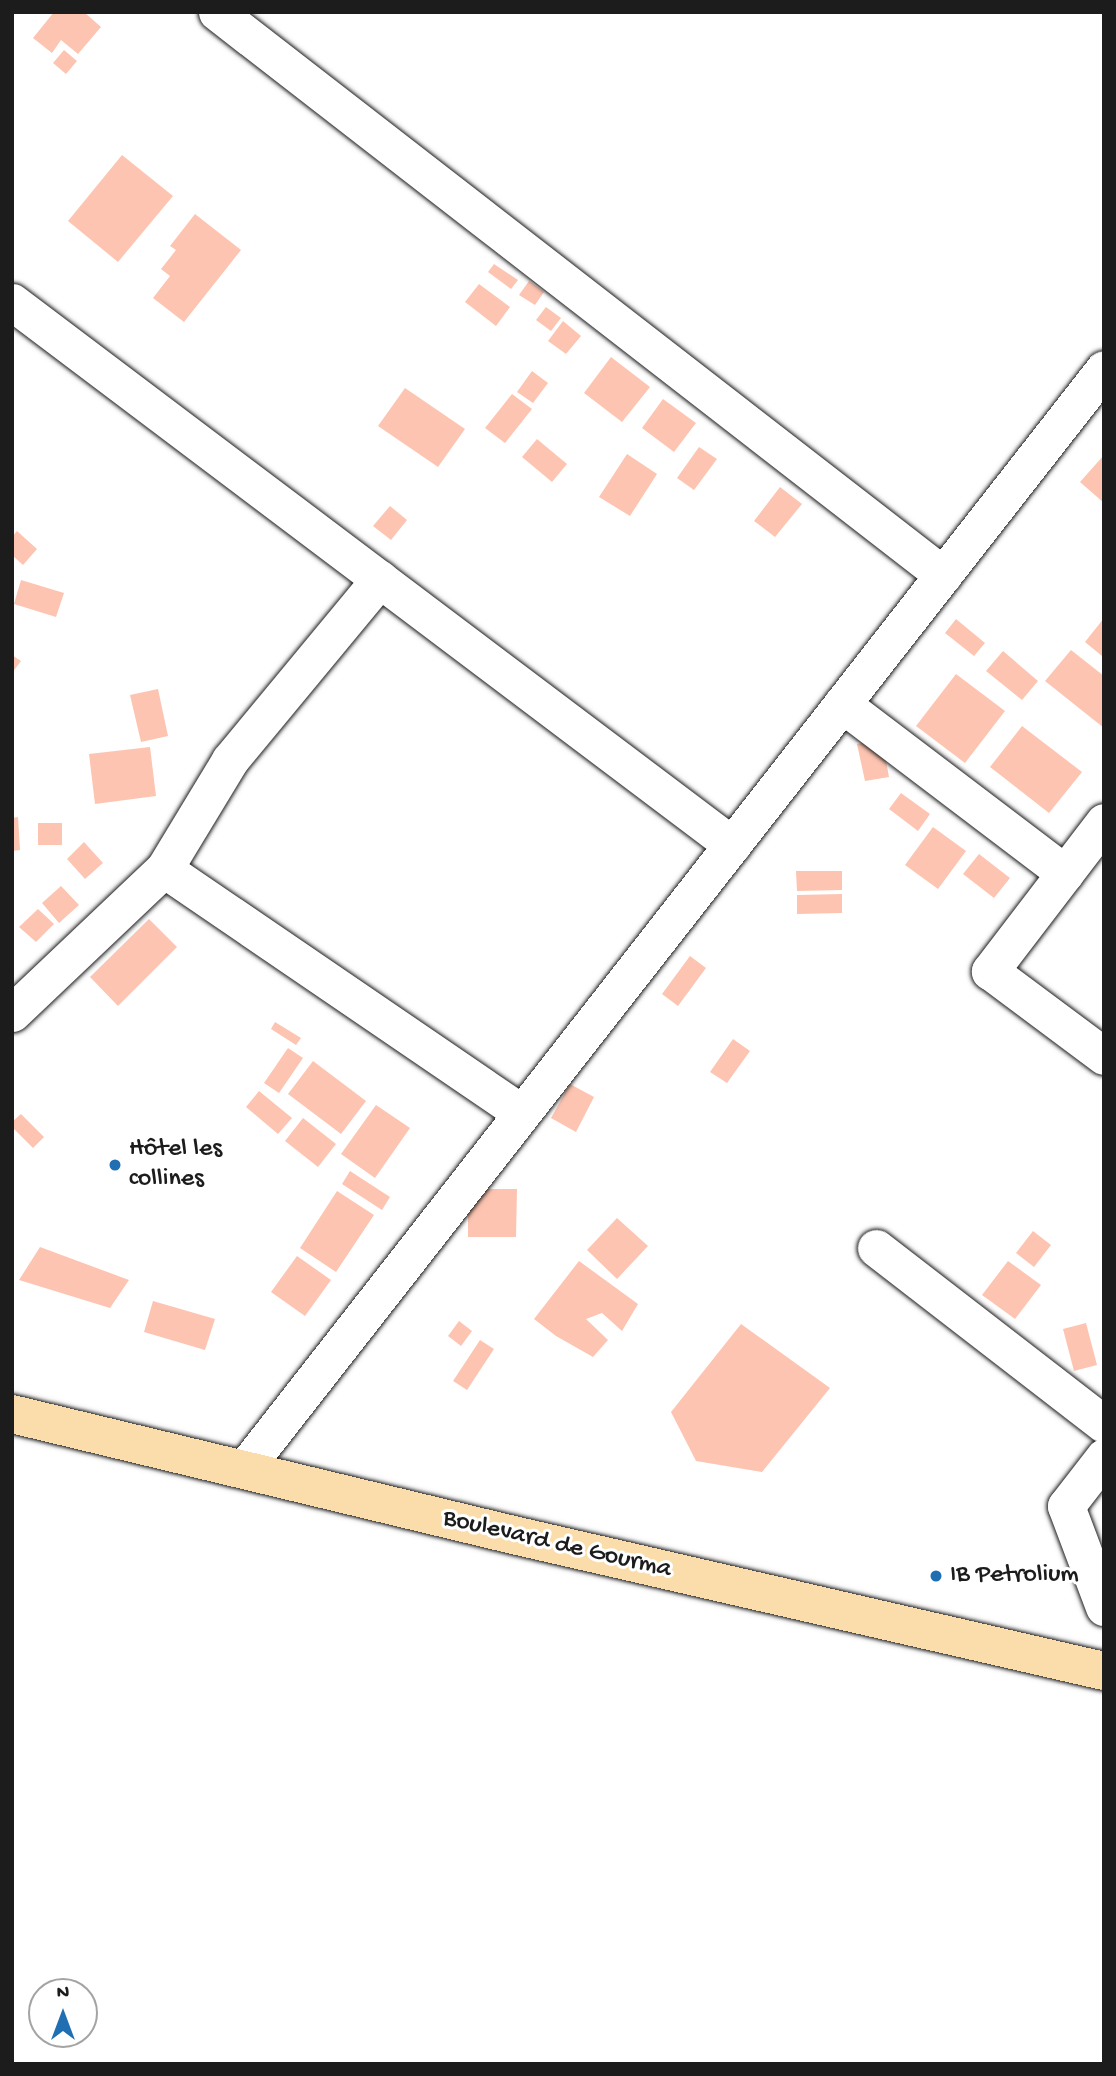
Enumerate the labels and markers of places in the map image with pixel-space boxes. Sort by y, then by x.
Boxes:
place label: Hôtel les collines [129,1134,222,1196]
marker: Hôtel les collines [107,1157,123,1173]
place label: IB Petrolium [950,1560,1079,1592]
marker: IB Petrolium [928,1568,944,1584]

